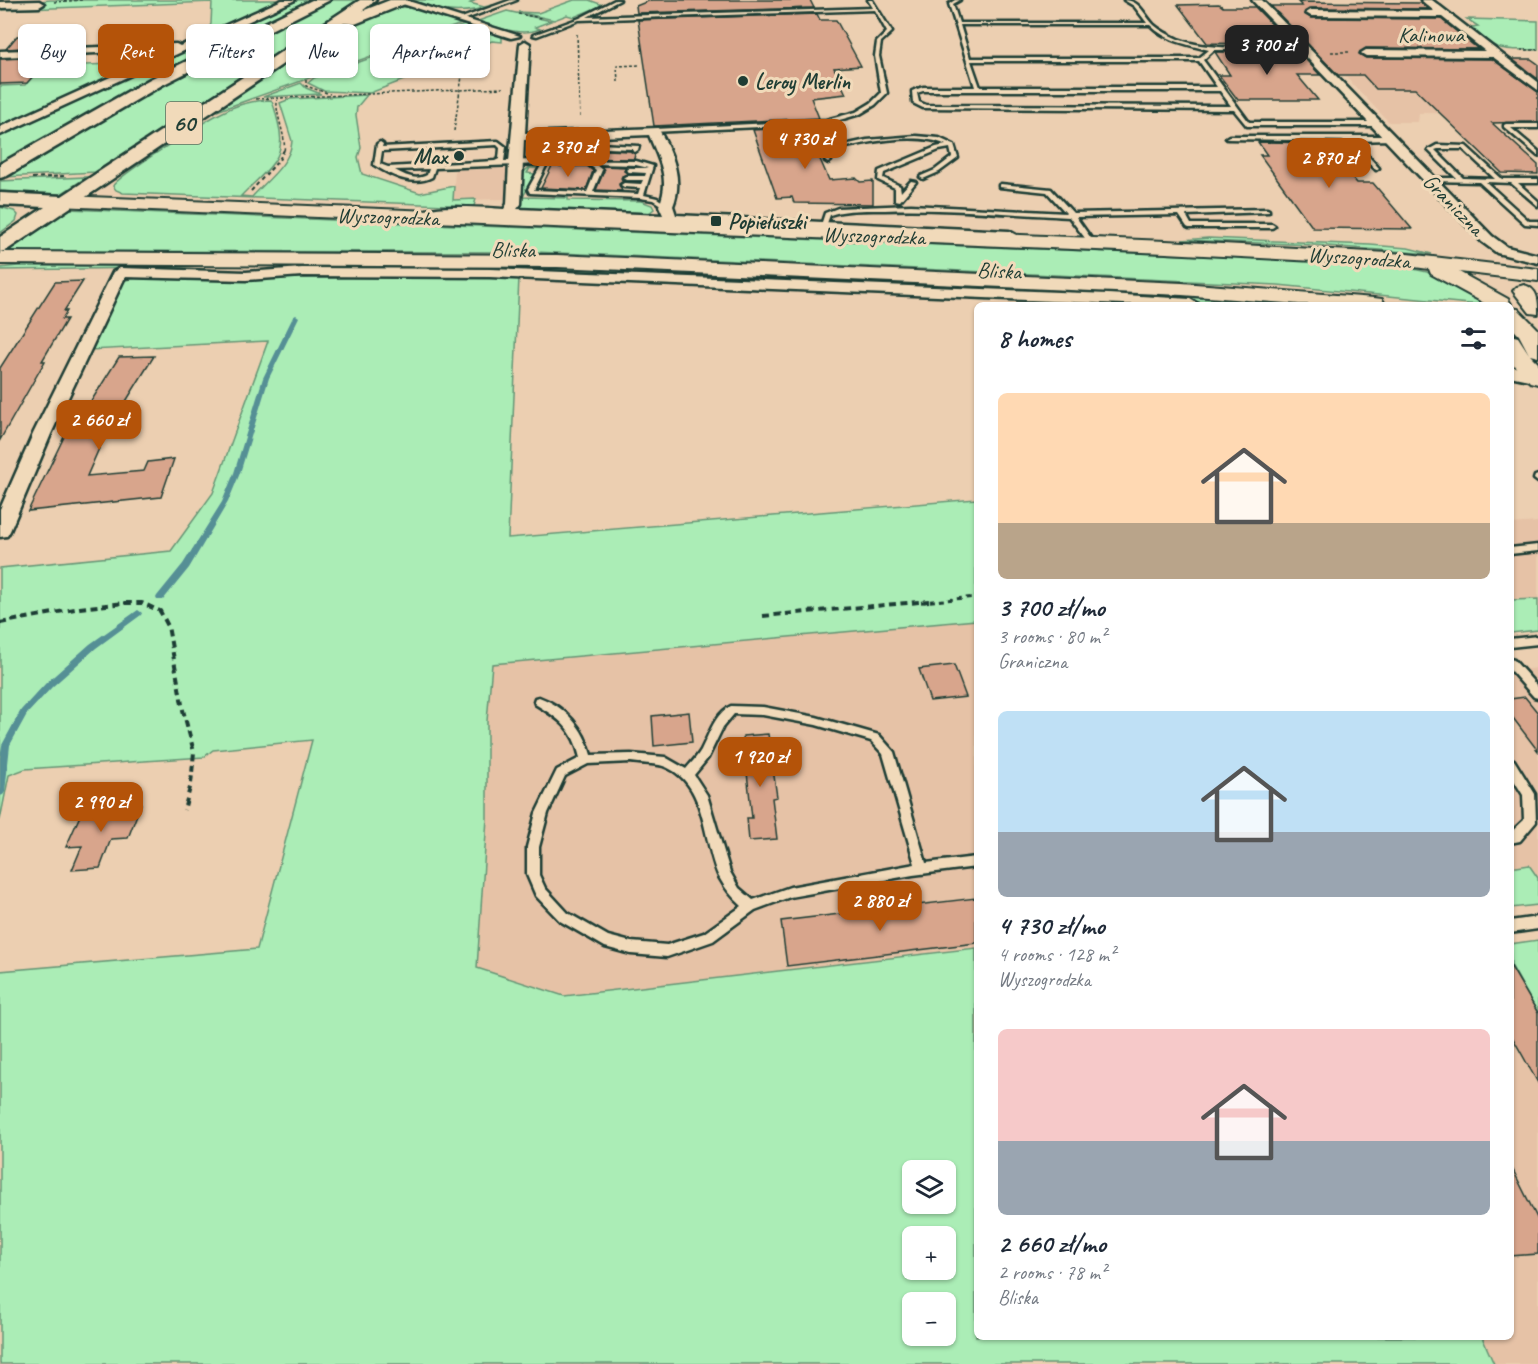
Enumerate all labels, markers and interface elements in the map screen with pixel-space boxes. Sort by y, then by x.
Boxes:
street label: Kalinowa [1398,21,1465,49]
chip: Buy [18,24,86,78]
chip: Rent [98,24,174,78]
chip: Filters [186,24,274,78]
chip: New [286,24,358,78]
chip: Apartment [370,24,490,78]
pin: 3 700 zł [1205,25,1329,76]
text: 3 700 zł [1239,32,1295,57]
place label: Leroy Merlin [755,68,851,96]
marker: Leroy Merlin [736,74,750,88]
road number: 60 [166,102,202,144]
pin: 4 730 zł [743,119,867,170]
text: 4 730 zł [777,126,833,151]
pin: 2 370 zł [506,127,630,178]
text: 2 370 zł [540,134,596,159]
pin: 2 870 zł [1267,138,1391,189]
place label: Max [414,143,449,171]
text: 2 870 zł [1301,145,1357,170]
marker: Max [452,149,466,163]
street label: Graniczna [1417,168,1491,243]
street label: Wyszogrodzka [336,201,441,233]
place label: Popiełuszki [728,208,809,236]
marker: Popiełuszki [709,214,723,228]
street label: Wyszogrodzka [822,220,927,252]
street label: Bliska [491,236,536,264]
street label: Wyszogrodzka [1307,240,1413,276]
street label: Bliska [976,256,1023,286]
text: 8 homes [998,322,1071,355]
icon: filters [1457,322,1490,355]
pin: 2 660 zł [37,400,161,451]
text: 2 660 zł [70,407,128,432]
icon: home [1190,432,1298,540]
text: 3 700 zł/mo [998,591,1105,624]
text: 3 rooms · 80 m² [998,624,1106,649]
text: Graniczna [998,649,1067,674]
pin: 1 920 zł [698,737,822,788]
text: 1 920 zł [732,744,788,769]
icon: home [1190,750,1298,858]
pin: 2 990 zł [39,782,163,833]
text: 2 990 zł [73,789,129,814]
pin: 2 880 zł [818,881,942,932]
text: 2 880 zł [852,888,908,913]
text: 4 730 zł/mo [998,909,1105,942]
text: 4 rooms · 128 m² [998,942,1115,967]
text: Wyszogrodzka [998,967,1091,992]
icon: home [1190,1068,1298,1176]
map controls [902,1160,956,1346]
button: layers [902,1160,956,1214]
button: + [902,1226,956,1280]
text: 2 660 zł/mo [998,1227,1106,1260]
text: 2 rooms · 78 m² [998,1260,1106,1285]
text: Bliska [998,1285,1038,1310]
button: − [902,1292,956,1346]

